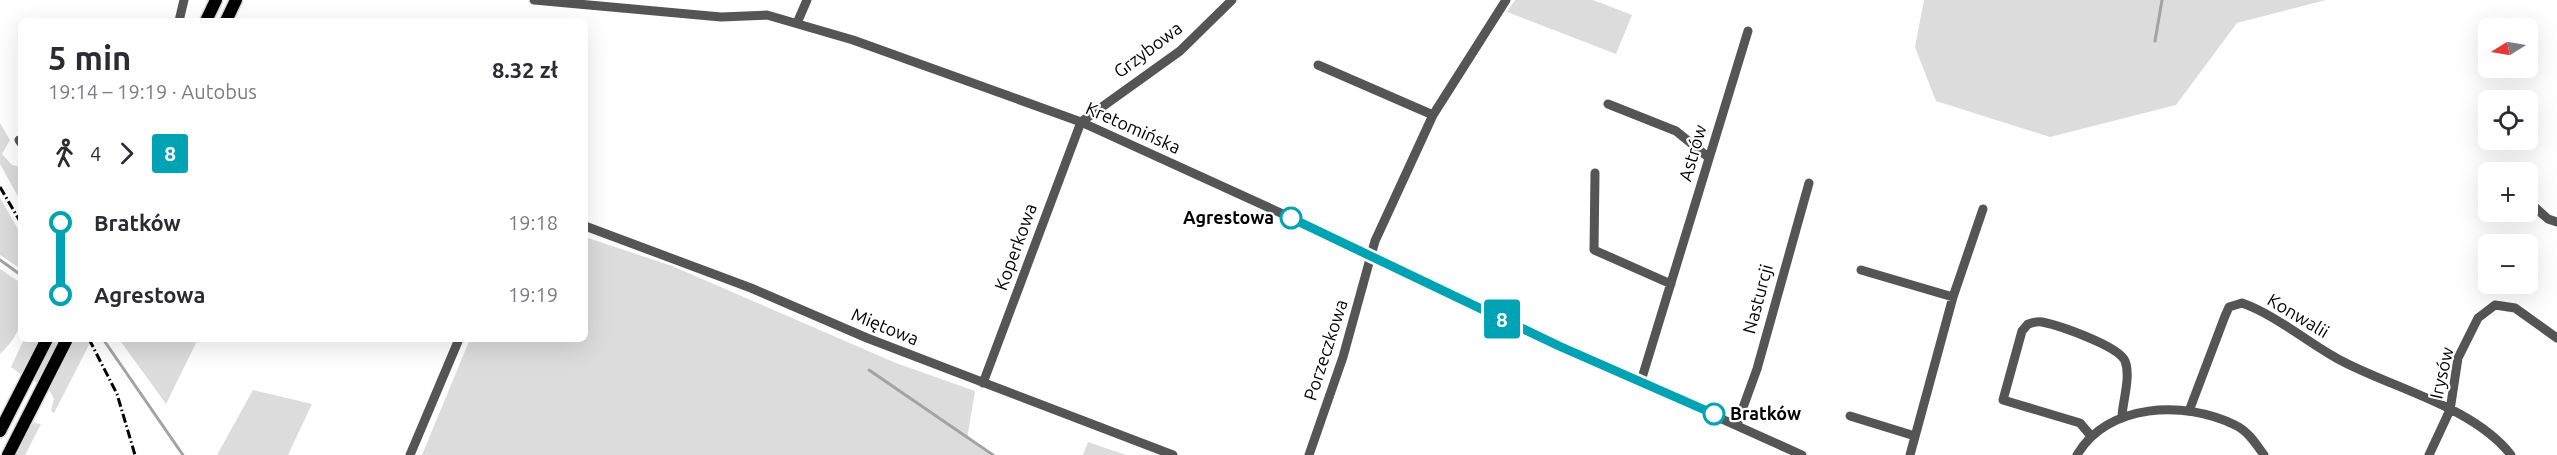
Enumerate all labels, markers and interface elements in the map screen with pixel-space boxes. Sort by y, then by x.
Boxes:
street label: Grzybowa [1109,17,1185,81]
north arrow [2478,18,2538,78]
map controls [2478,18,2538,294]
text: 5 min [48,39,131,76]
text: 8.32 zł [492,57,558,82]
text: 19:14 – 19:19 · Autobus [48,80,257,103]
button: locate [2478,90,2538,150]
street label: Kretomińska [1083,97,1184,157]
street label: Astrów [1674,122,1710,183]
icon: walk [48,137,81,170]
icon: forward [110,137,143,170]
text: 8 [164,141,176,165]
text: 4 [90,142,101,165]
button: + [2478,162,2538,222]
street label: Koperkowa [990,200,1040,293]
place label: Agrestowa [1183,207,1274,227]
marker: Agrestowa [1280,207,1302,229]
text: Bratków [94,210,181,235]
text: 19:18 [508,211,558,234]
button: − [2478,234,2538,294]
street label: Nasturcji [1738,262,1776,336]
text: Agrestowa [94,282,205,307]
text: 19:19 [508,283,558,306]
street label: Konwalii [2264,289,2333,341]
street label: Porzeczkowa [1299,297,1351,403]
line badge: 8 [1482,300,1522,338]
street label: Miętowa [849,304,922,349]
text: 8 [1496,307,1508,331]
street label: Irysów [2425,345,2457,401]
marker: Bratków [1703,403,1725,425]
place label: Bratków [1730,403,1801,423]

